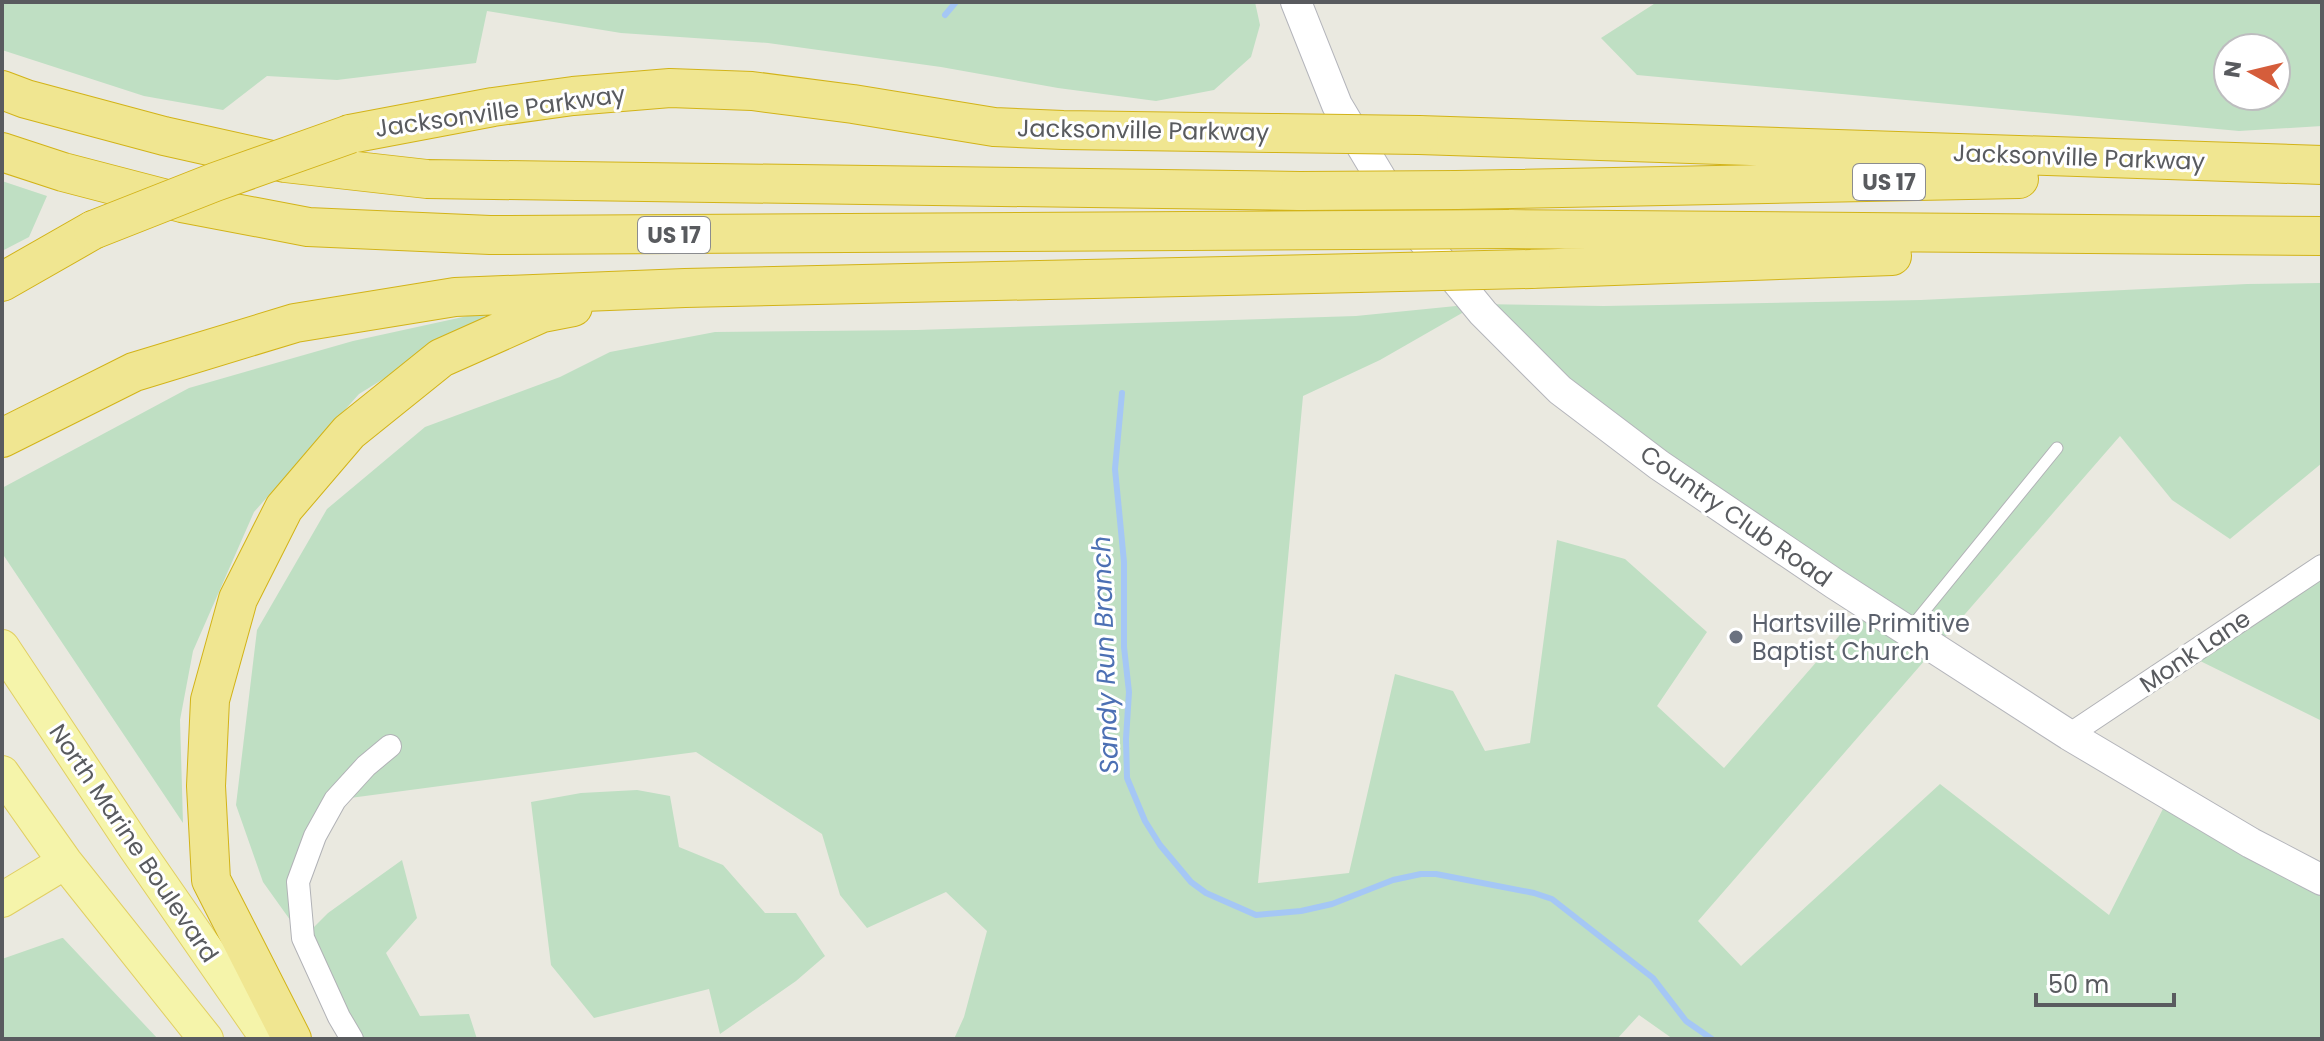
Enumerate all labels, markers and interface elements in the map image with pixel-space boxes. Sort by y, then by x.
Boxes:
north arrow [2212,32,2292,112]
text: N [2216,59,2249,80]
street label: Jacksonville Parkway [373,77,628,145]
street label: Jacksonville Parkway [1017,111,1270,149]
street label: Jacksonville Parkway [1952,136,2206,178]
road number: US 17 [1853,164,1925,200]
road number: US 17 [638,217,710,253]
street label: Country Club Road [1634,437,1838,595]
water label: Sandy Run Branch [1083,535,1127,775]
street label: Monk Lane [2133,602,2257,700]
place label: Hartsville Primitive Baptist Church [1752,607,1970,668]
marker: Hartsville Primitive Baptist Church [1727,628,1745,646]
street label: North Marine Boulevard [42,717,226,969]
scale bar [2036,957,2174,1007]
text: 50 m [2048,968,2109,1001]

